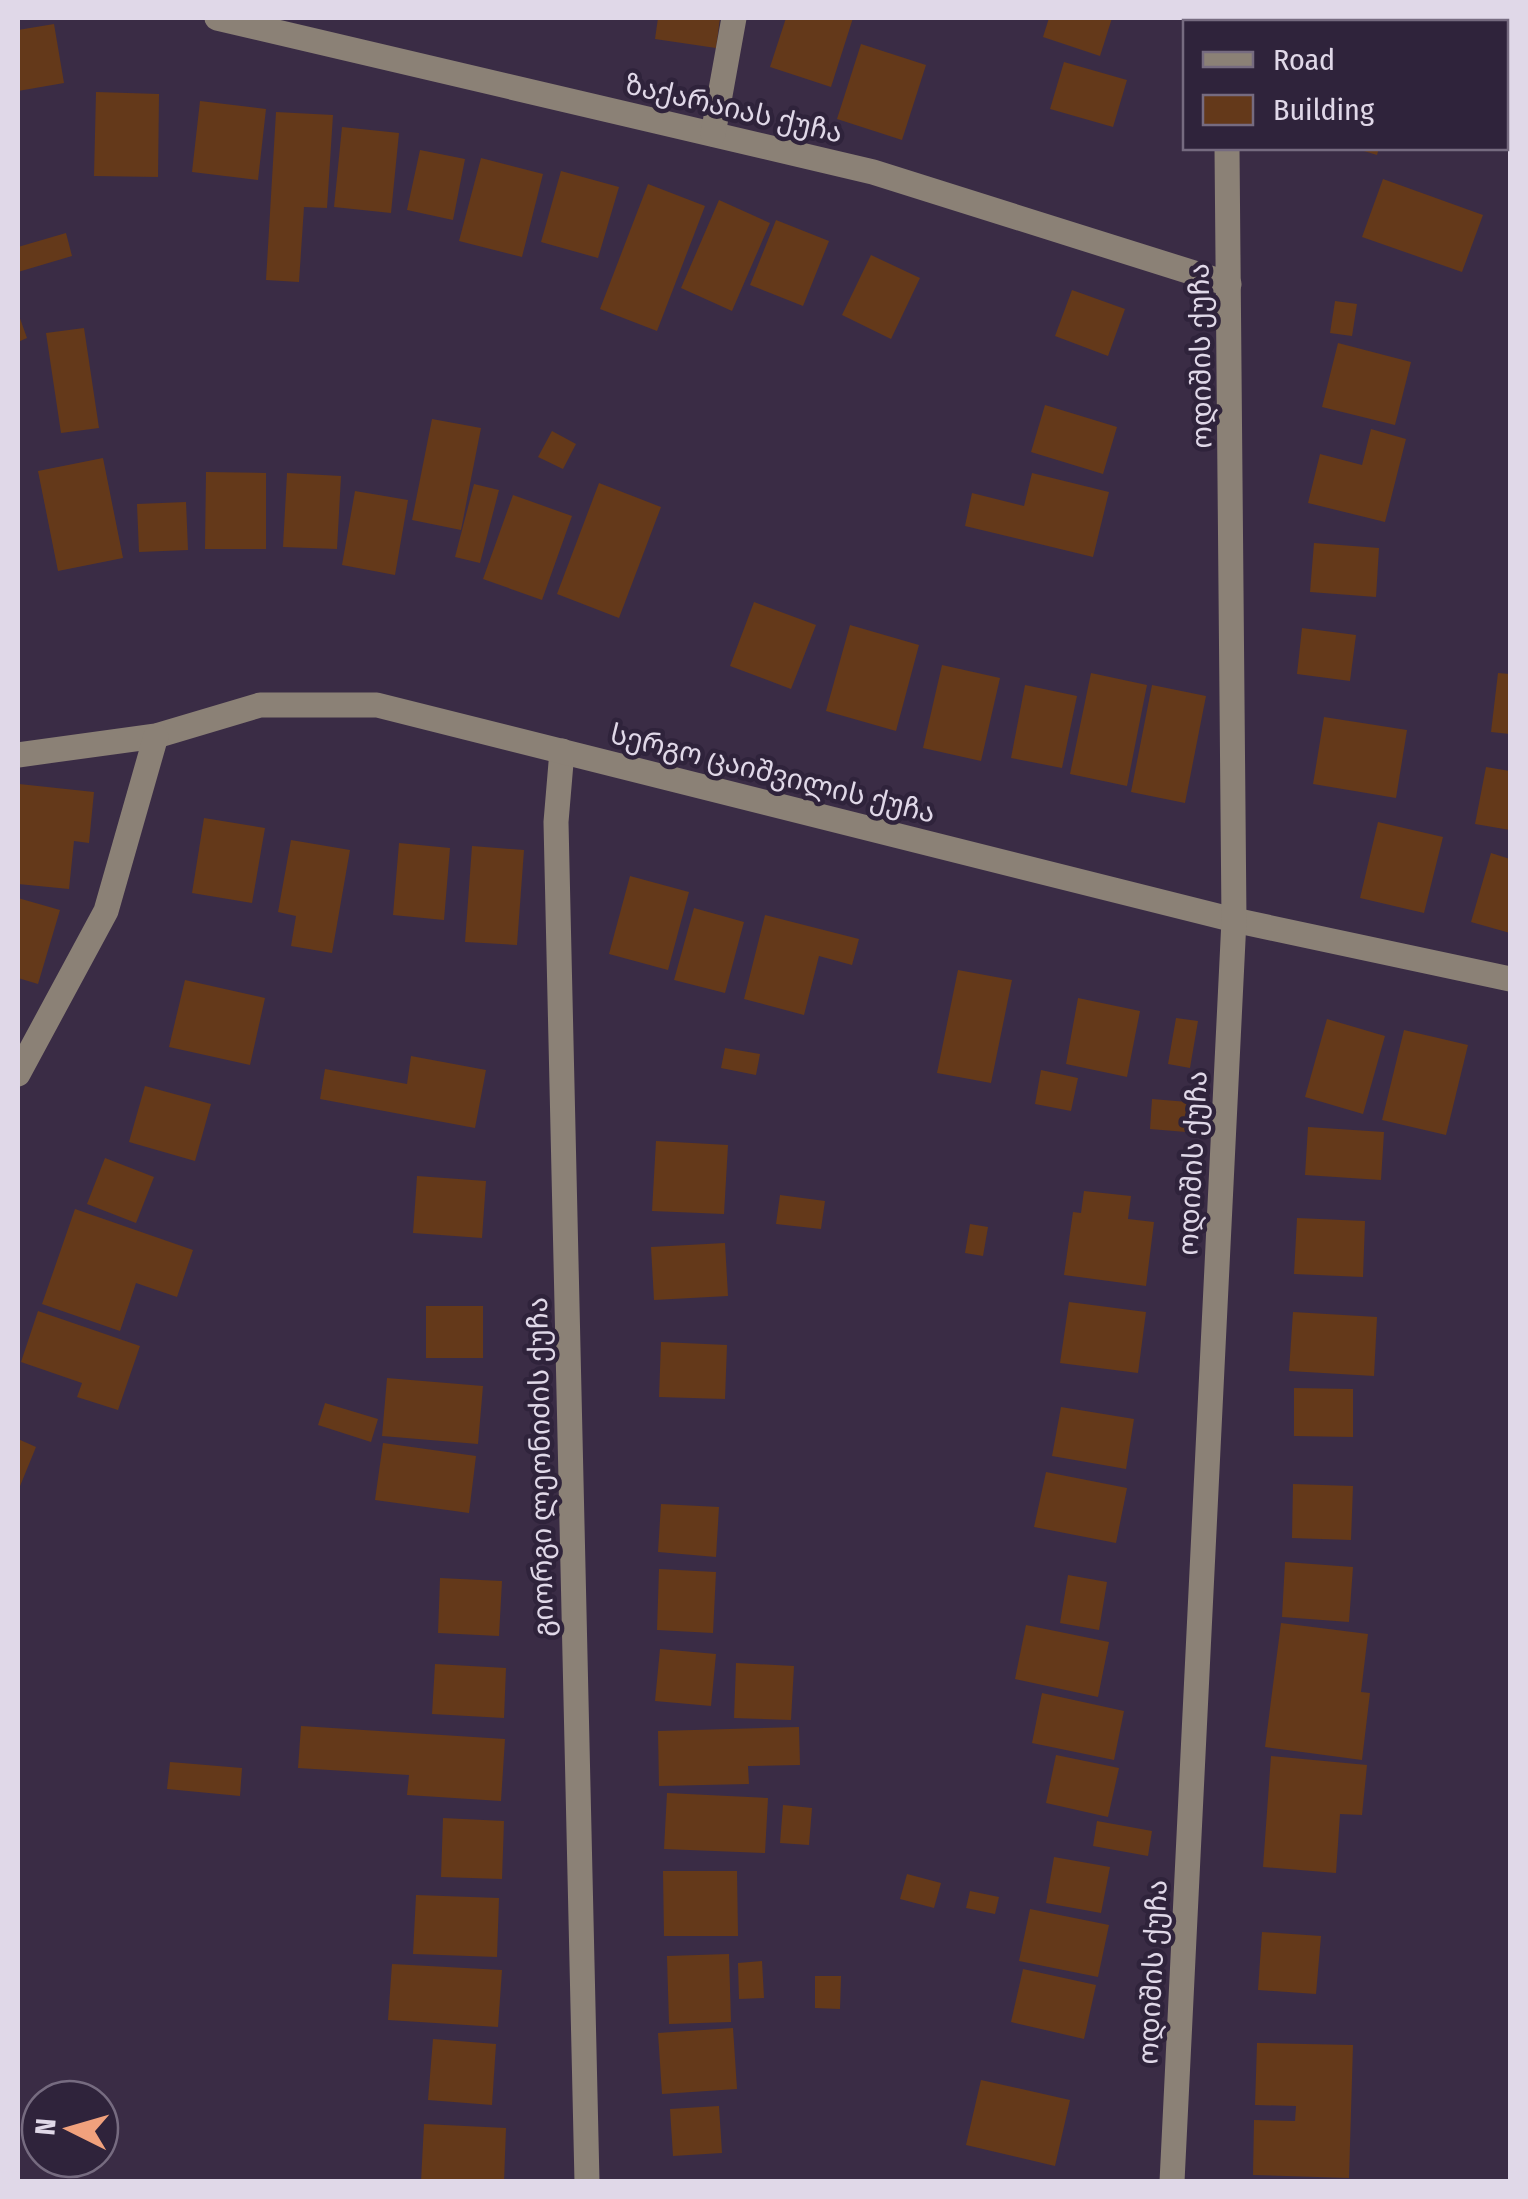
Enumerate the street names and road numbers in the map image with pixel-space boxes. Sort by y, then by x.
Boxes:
street label: ზაქარაიას ქუჩა [622,67,846,150]
street label: ოდიშის ქუჩა [1182,263,1219,449]
street label: სერგო ცაიშვილის ქუჩა [607,717,939,830]
street label: ოდიშის ქუჩა [1171,1070,1214,1256]
street label: გიორგი ლეონიძის ქუჩა [521,1297,560,1637]
street label: ოდიშის ქუჩა [1131,1879,1174,2065]

